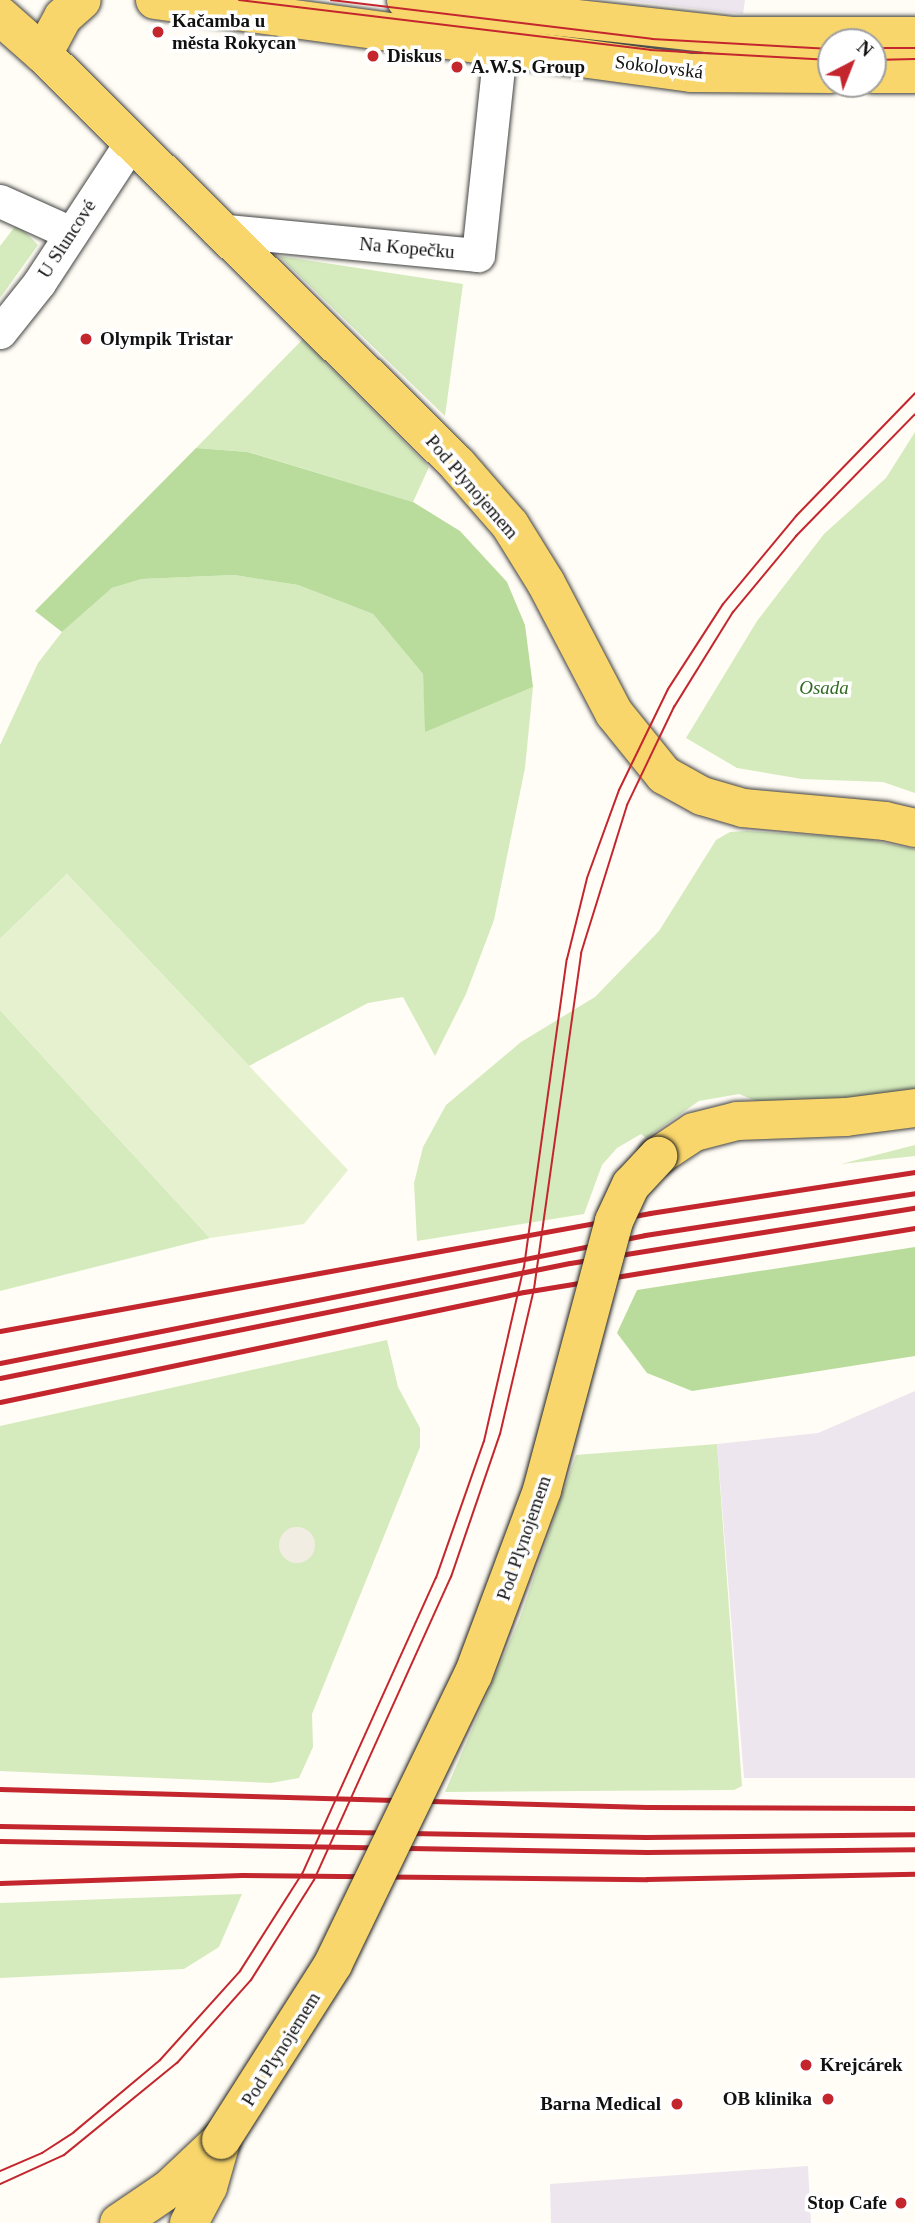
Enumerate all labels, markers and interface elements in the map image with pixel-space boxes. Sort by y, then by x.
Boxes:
place label: Kačamba u města Rokycan [172,10,296,54]
marker: Kačamba u města Rokycan [150,24,166,40]
north arrow [817,28,887,98]
text: N [853,36,877,61]
place label: Diskus [387,45,442,67]
marker: Diskus [365,48,381,64]
street label: Sokolovská [614,50,704,84]
place label: A.W.S. Group [471,56,585,78]
marker: A.W.S. Group [449,59,465,75]
street label: U Sluncové [33,195,101,283]
street label: Na Kopečku [358,232,456,264]
place label: Olympik Tristar [100,328,233,350]
marker: Olympik Tristar [78,331,94,347]
street label: Pod Plynojemem [421,430,523,544]
park label: Osada [799,677,849,699]
street label: Pod Plynojemem [492,1473,556,1603]
street label: Pod Plynojemem [237,1988,325,2110]
place label: Krejcárek [820,2054,903,2076]
marker: Krejcárek [798,2057,814,2073]
place label: OB klinika [723,2088,812,2110]
marker: OB klinika [818,2089,838,2109]
place label: Barna Medical [540,2093,661,2115]
marker: Barna Medical [667,2094,687,2114]
place label: Stop Cafe [807,2192,887,2214]
marker: Stop Cafe [893,2195,909,2211]

